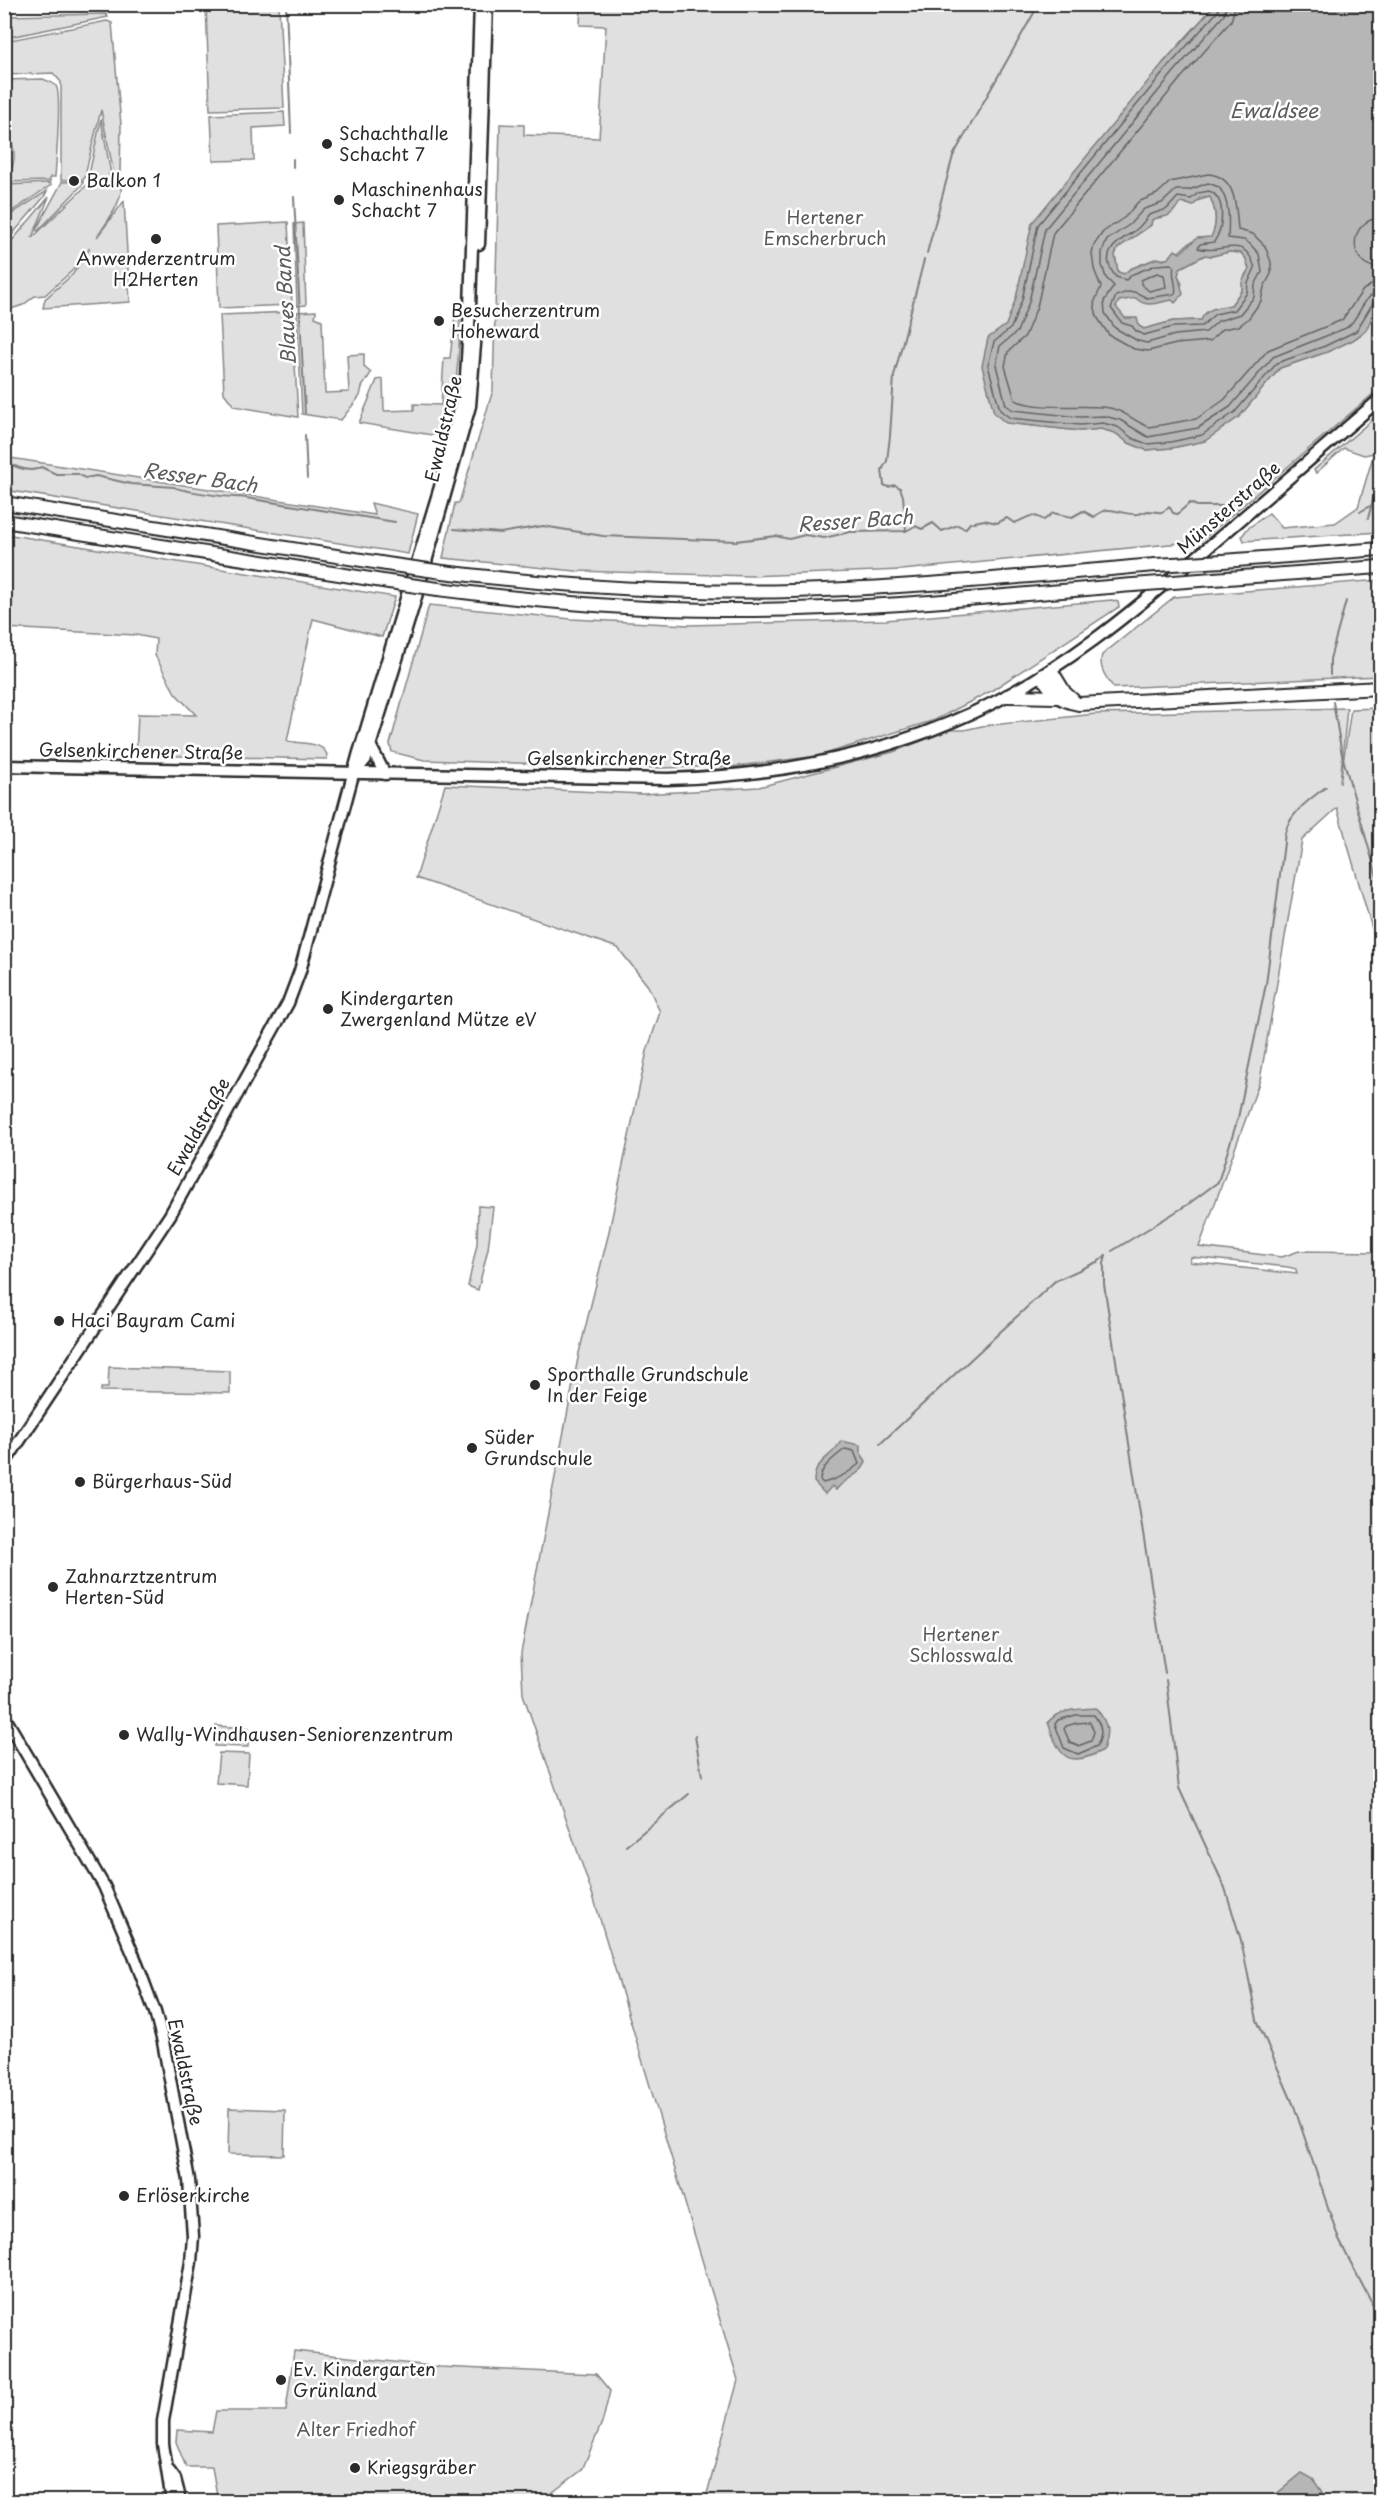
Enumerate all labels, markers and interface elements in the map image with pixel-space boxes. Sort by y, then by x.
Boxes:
water label: Ewaldsee [1230,95,1319,125]
place label: Schachthalle Schacht 7 [339,119,449,167]
marker: Schachthalle Schacht 7 [320,137,334,151]
place label: Balkon 1 [86,166,161,193]
marker: Balkon 1 [67,174,81,188]
place label: Maschinenhaus Schacht 7 [351,175,483,223]
marker: Maschinenhaus Schacht 7 [332,193,346,207]
park label: Hertener Emscherbruch [764,203,886,251]
marker: Anwenderzentrum H2Herten [149,232,163,246]
water label: Blaues Band [267,243,303,366]
place label: Anwenderzentrum H2Herten [76,244,236,292]
place label: Besucherzentrum Hoheward [451,296,600,344]
marker: Besucherzentrum Hoheward [432,314,446,328]
street label: Ewaldstraße [417,373,468,485]
water label: Resser Bach [141,454,260,500]
street label: Münsterstraße [1170,454,1286,560]
water label: Resser Bach [796,501,914,539]
street label: Gelsenkirchener Straße [39,735,243,766]
street label: Gelsenkirchener Straße [527,744,731,771]
place label: Kindergarten Zwergenland Mütze eV [340,984,537,1032]
marker: Kindergarten Zwergenland Mütze eV [321,1002,335,1016]
street label: Ewaldstraße [160,1072,236,1180]
place label: Haci Bayram Cami [71,1306,236,1333]
marker: Haci Bayram Cami [52,1314,66,1328]
place label: Sporthalle Grundschule In der Feige [547,1360,749,1408]
marker: Sporthalle Grundschule In der Feige [528,1378,542,1392]
place label: Süder Grundschule [484,1423,593,1471]
marker: Süder Grundschule [465,1441,479,1455]
place label: Bürgerhaus-Süd [92,1467,232,1494]
marker: Bürgerhaus-Süd [73,1475,87,1489]
place label: Zahnarztzentrum Herten-Süd [65,1562,217,1610]
marker: Zahnarztzentrum Herten-Süd [46,1580,60,1594]
park label: Hertener Schlosswald [909,1620,1013,1668]
place label: Wally-Windhausen-Seniorenzentrum [136,1720,453,1747]
marker: Wally-Windhausen-Seniorenzentrum [117,1728,131,1742]
street label: Ewaldstraße [162,2016,211,2128]
place label: Erlöserkirche [136,2181,250,2208]
marker: Erlöserkirche [117,2189,131,2203]
place label: Ev. Kindergarten Grünland [293,2355,436,2403]
marker: Ev. Kindergarten Grünland [274,2373,288,2387]
park label: Alter Friedhof [297,2415,418,2442]
place label: Kriegsgräber [367,2453,477,2480]
marker: Kriegsgräber [348,2461,362,2475]

